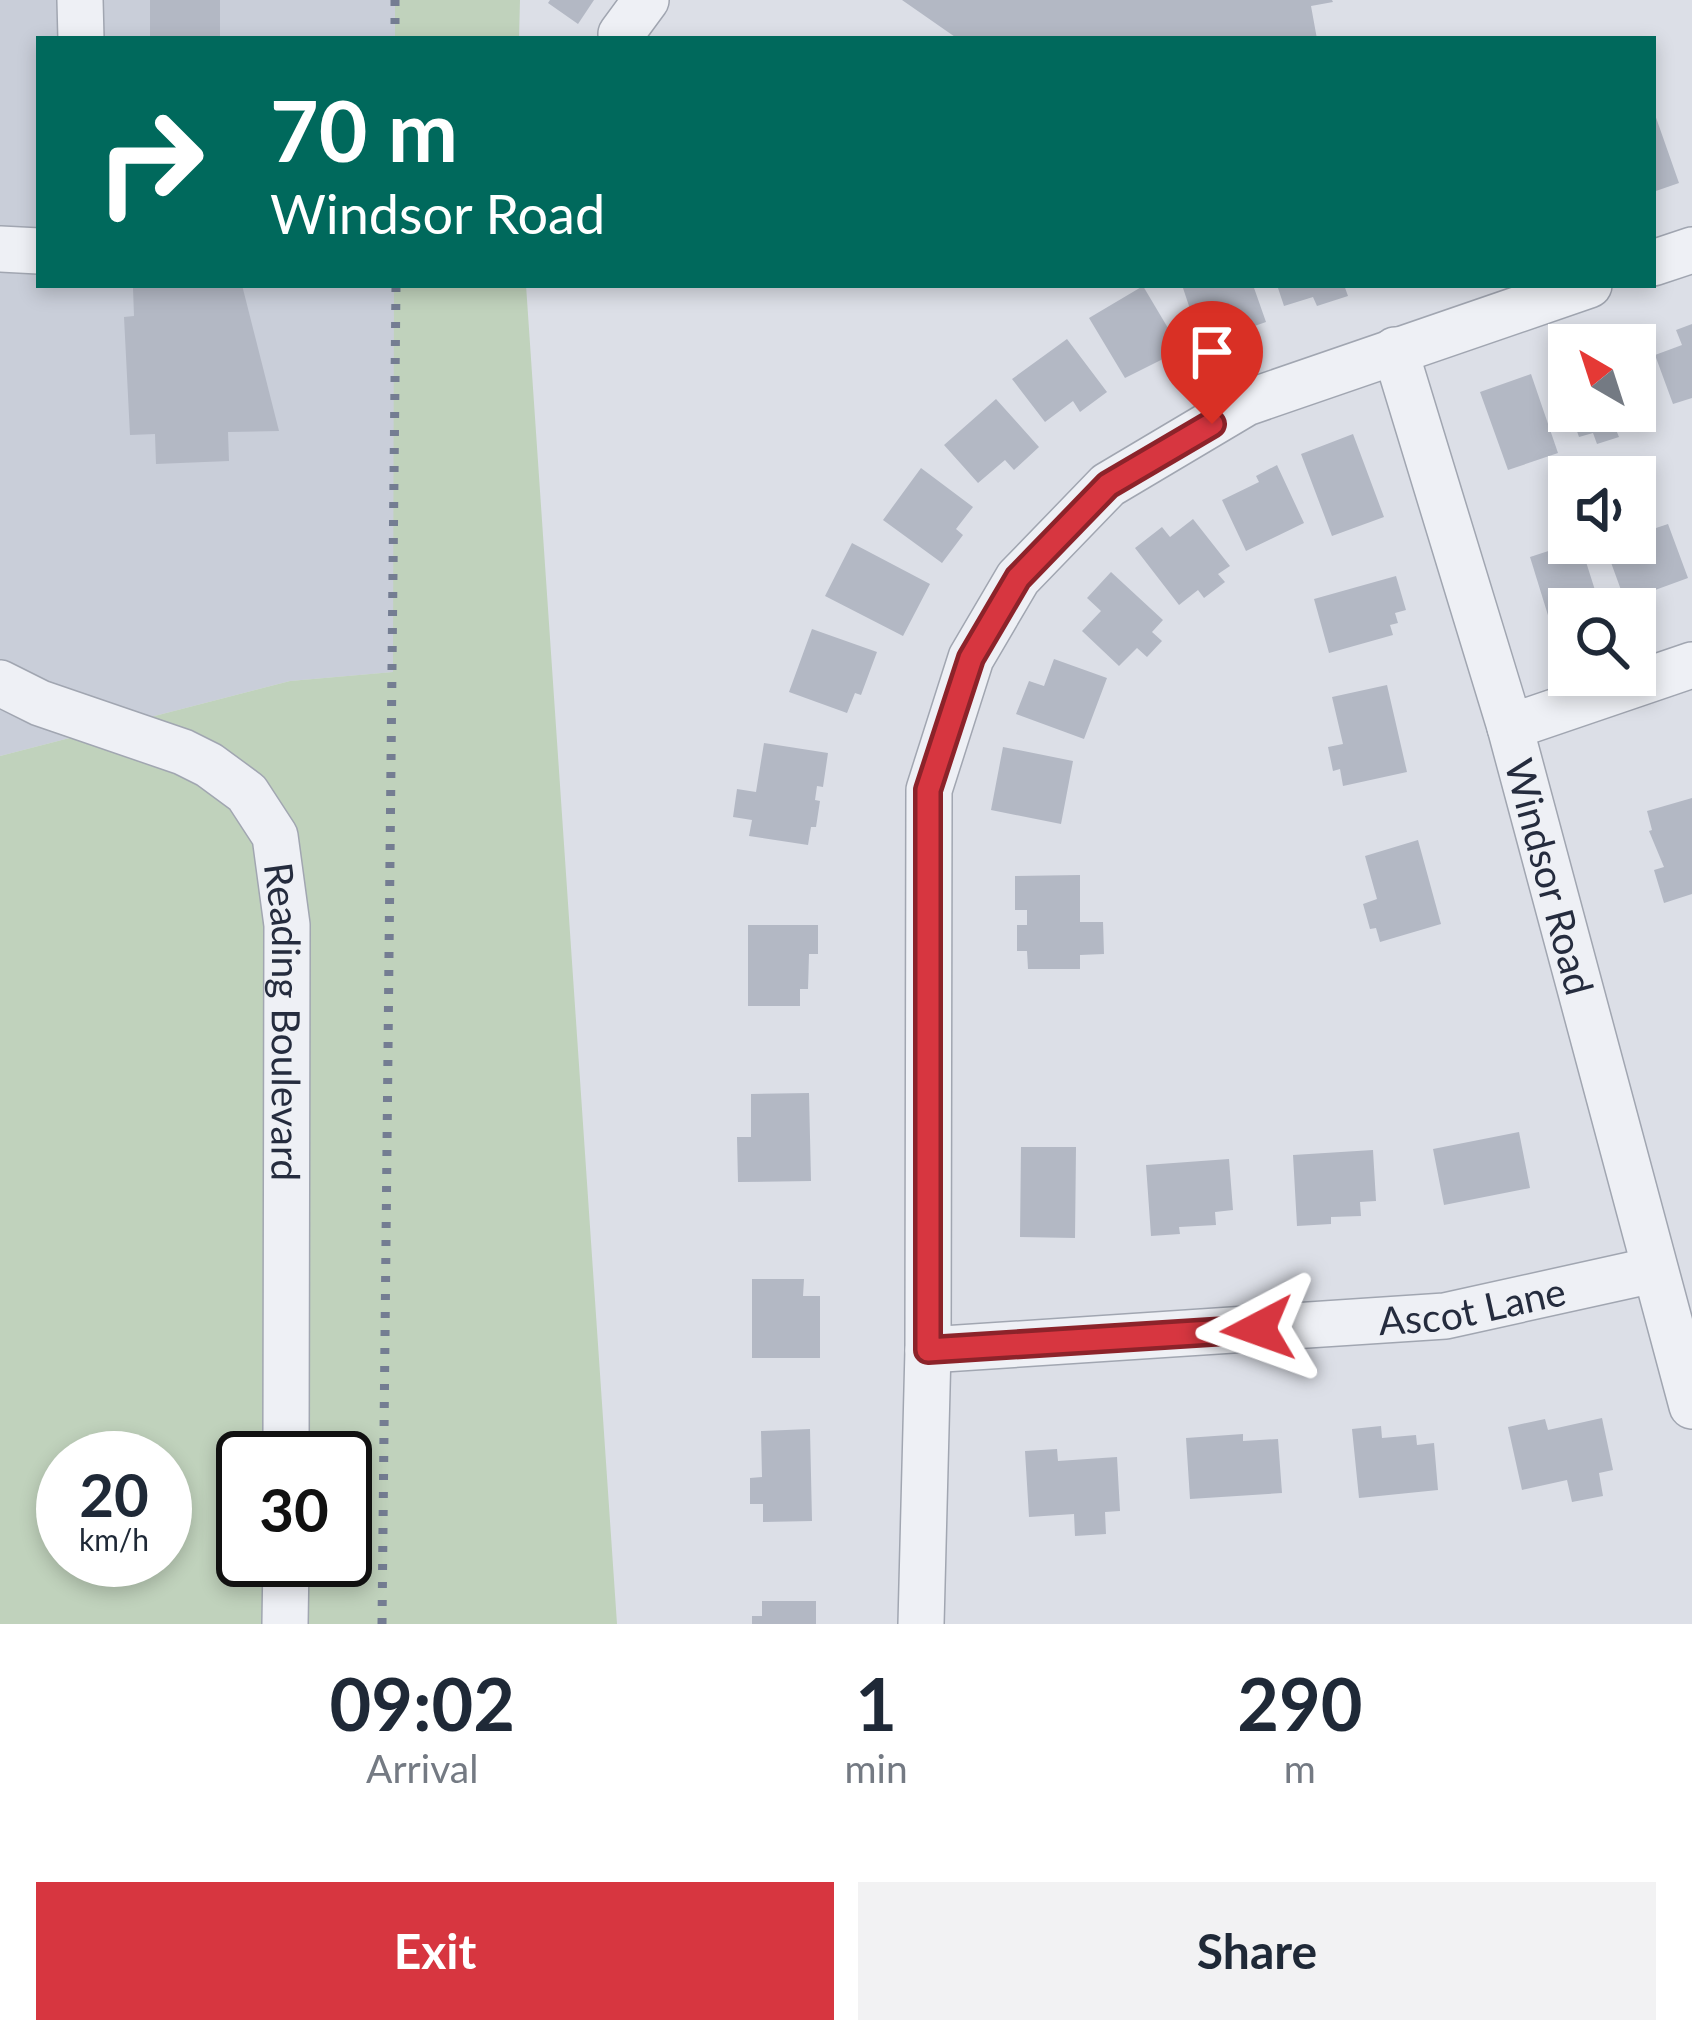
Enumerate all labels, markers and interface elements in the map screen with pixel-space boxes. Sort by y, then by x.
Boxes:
text: 70 m [270,79,458,180]
icon: right [72,84,228,240]
text: Windsor Road [270,181,605,246]
pin [1161,301,1263,424]
icon: arrive [1179,319,1245,385]
north arrow [1548,324,1656,432]
map controls [1548,324,1656,696]
button: sound [1548,456,1656,564]
button: search [1548,588,1656,696]
street label: Windsor Road [1497,754,1604,999]
street label: Reading Boulevard [256,860,310,1181]
position arrow [1195,1266,1321,1392]
street label: Ascot Lane [1377,1267,1570,1343]
speed limit sign: 30 [216,1431,372,1587]
text: 20 [79,1458,149,1530]
text: km/h [79,1521,149,1557]
text: 09:02 [329,1660,515,1746]
text: 1 [855,1660,897,1746]
text: 290 [1237,1660,1362,1746]
text: Arrival [366,1745,478,1791]
text: min [845,1745,908,1791]
text: m [1284,1745,1316,1791]
button: Exit [36,1882,834,2020]
button: Share [858,1882,1656,2020]

